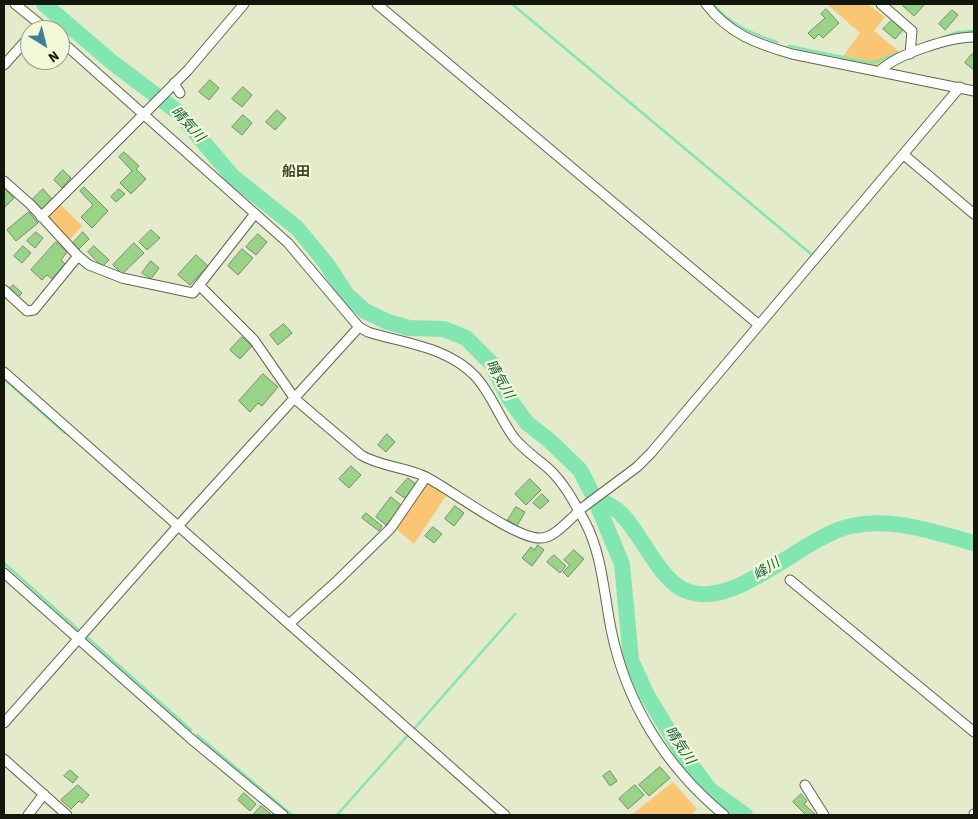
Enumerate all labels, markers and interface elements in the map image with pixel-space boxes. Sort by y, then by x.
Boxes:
north arrow [20,20,70,70]
text: N [44,45,63,67]
water label: 晴気川 [167,104,207,146]
district label: 船田 [282,165,310,181]
water label: 晴気川 [481,358,517,402]
water label: 峰川 [751,555,783,585]
water label: 晴気川 [660,724,698,768]

